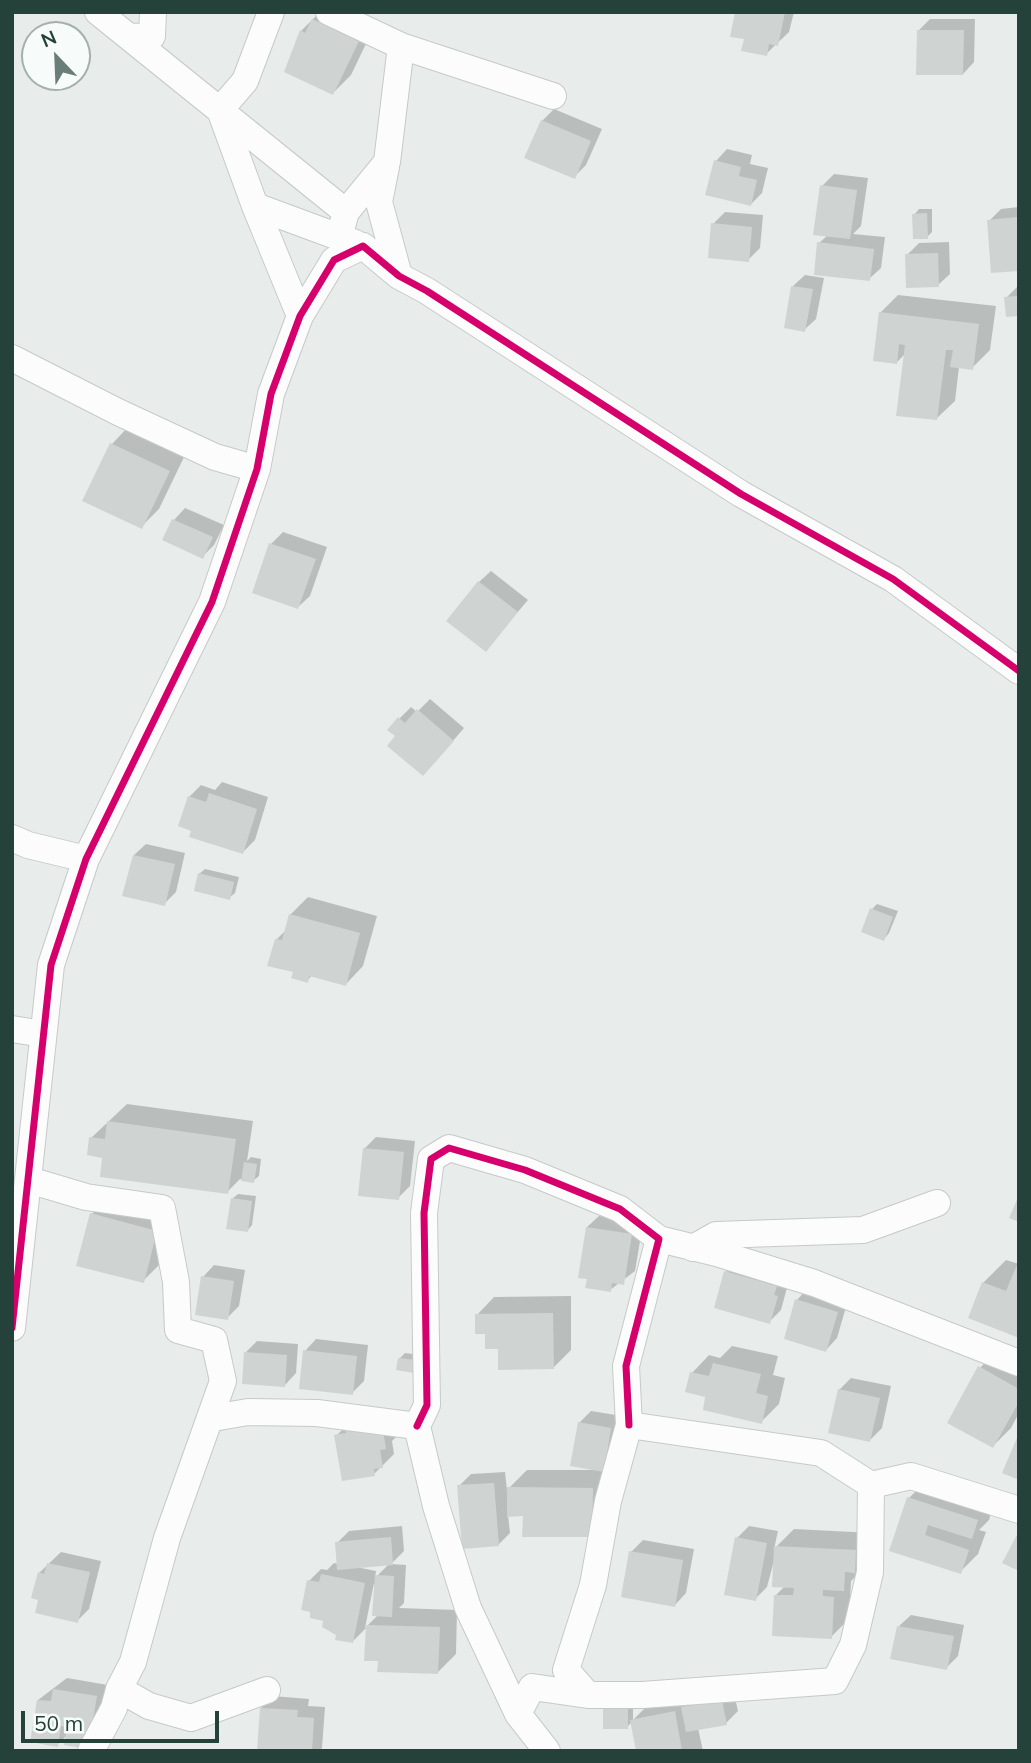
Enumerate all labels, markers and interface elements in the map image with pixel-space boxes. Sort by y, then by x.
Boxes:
north arrow [21,21,91,91]
text: N [37,25,60,52]
scale bar [24,1696,222,1740]
text: 50 m [34,1710,83,1736]

